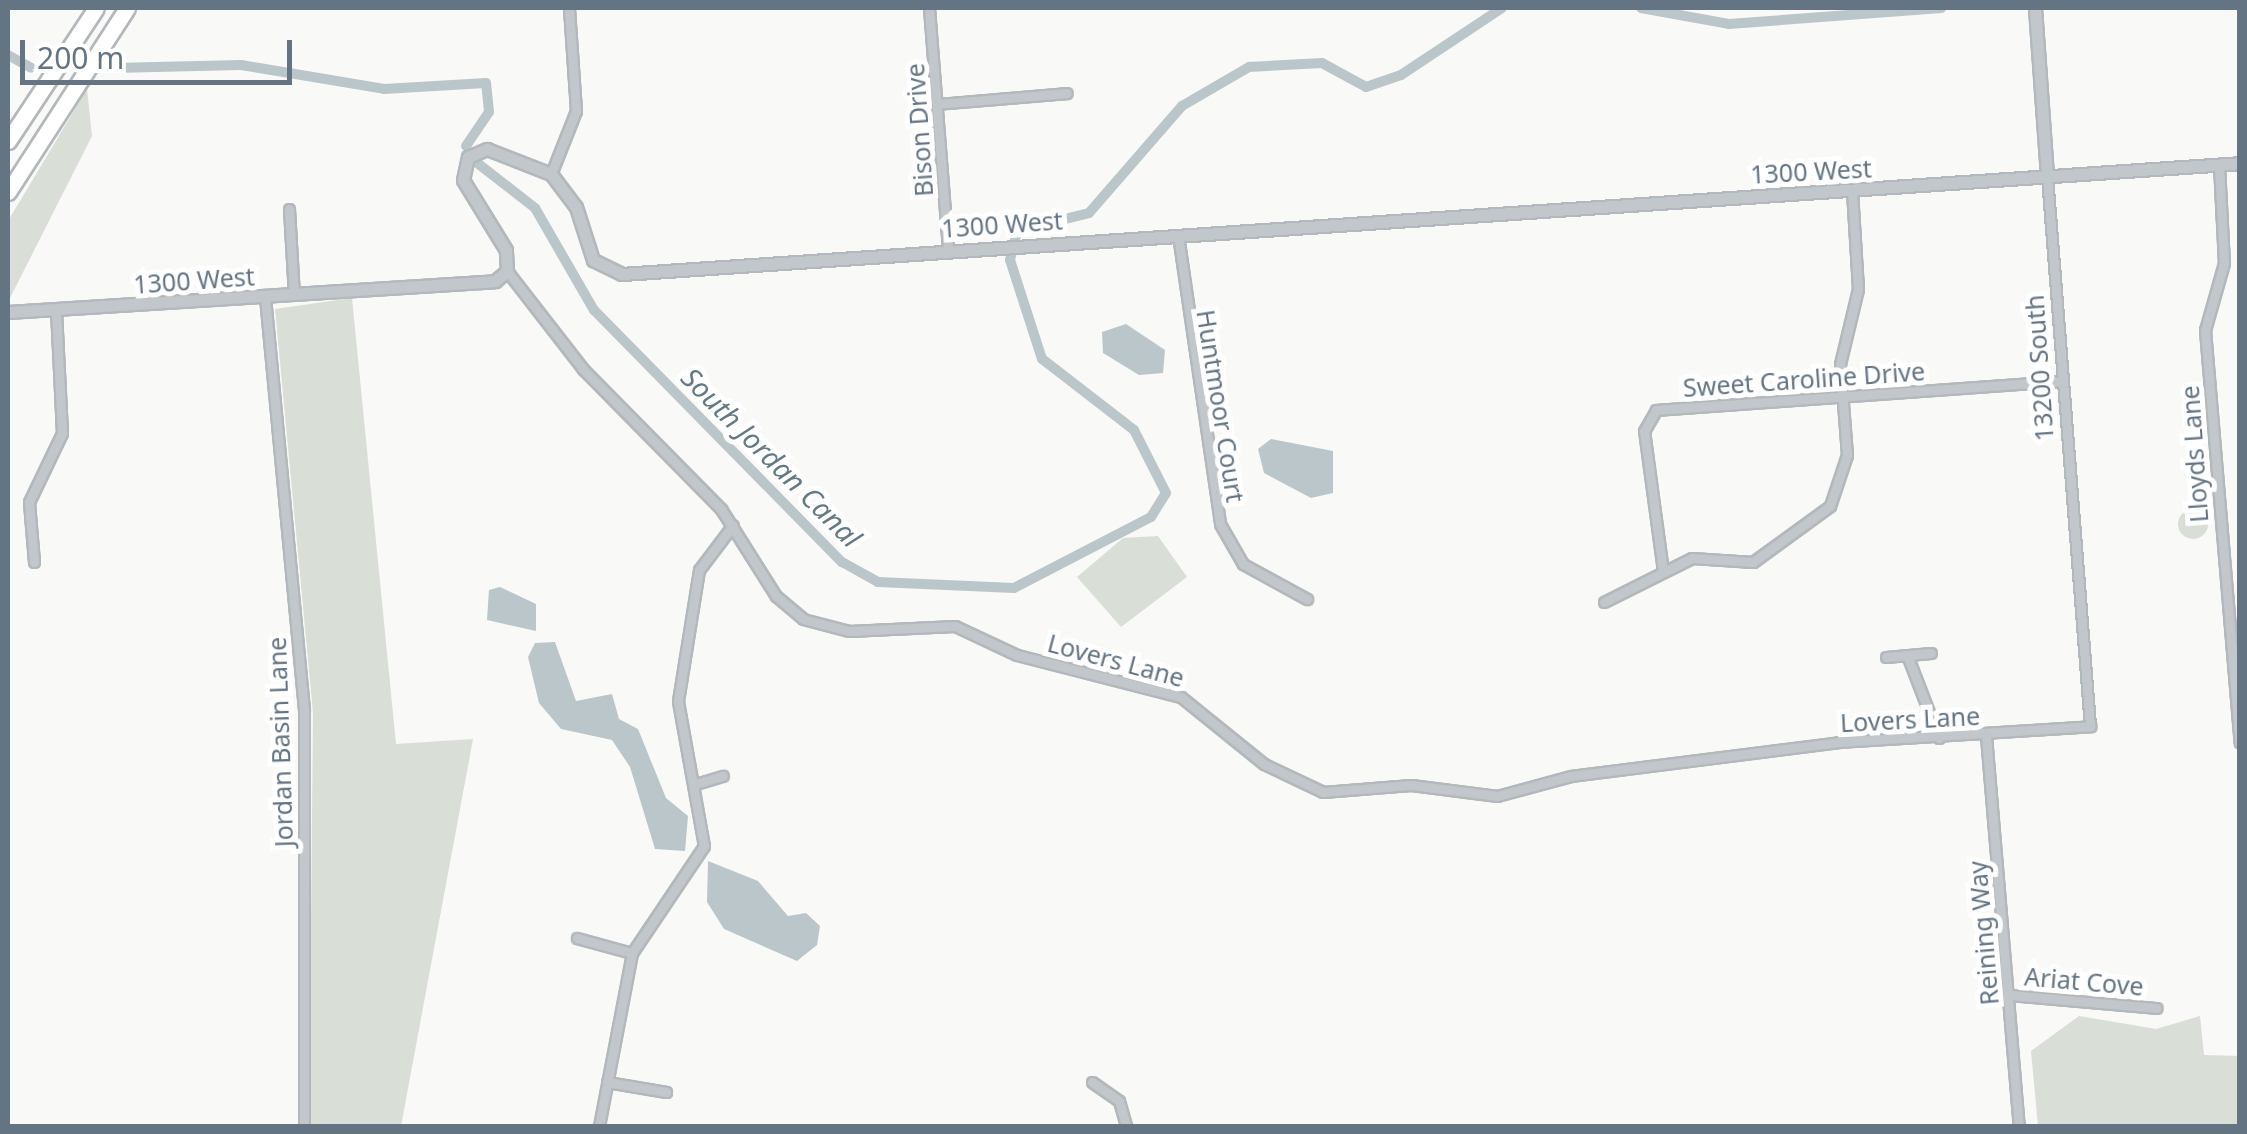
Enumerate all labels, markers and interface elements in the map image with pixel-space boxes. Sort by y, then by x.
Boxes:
scale bar [25,20,298,82]
text: 200 m [37,37,124,78]
street label: Bison Drive [899,62,939,198]
street label: 1300 West [1750,153,1872,189]
street label: 1300 West [940,205,1064,243]
street label: 1300 West [132,261,256,299]
street label: 13200 South [2019,294,2059,442]
street label: Huntmoor Court [1191,308,1251,504]
street label: Sweet Caroline Drive [1682,356,1926,402]
water label: South Jordan Canal [675,360,869,554]
street label: Lloyds Lane [2174,384,2214,524]
street label: Lovers Lane [1045,627,1187,693]
street label: Jordan Basin Lane [261,636,299,848]
street label: Lovers Lane [1839,700,1981,738]
street label: Reining Way [1962,860,2004,1006]
street label: Ariat Cove [2023,961,2145,1001]

